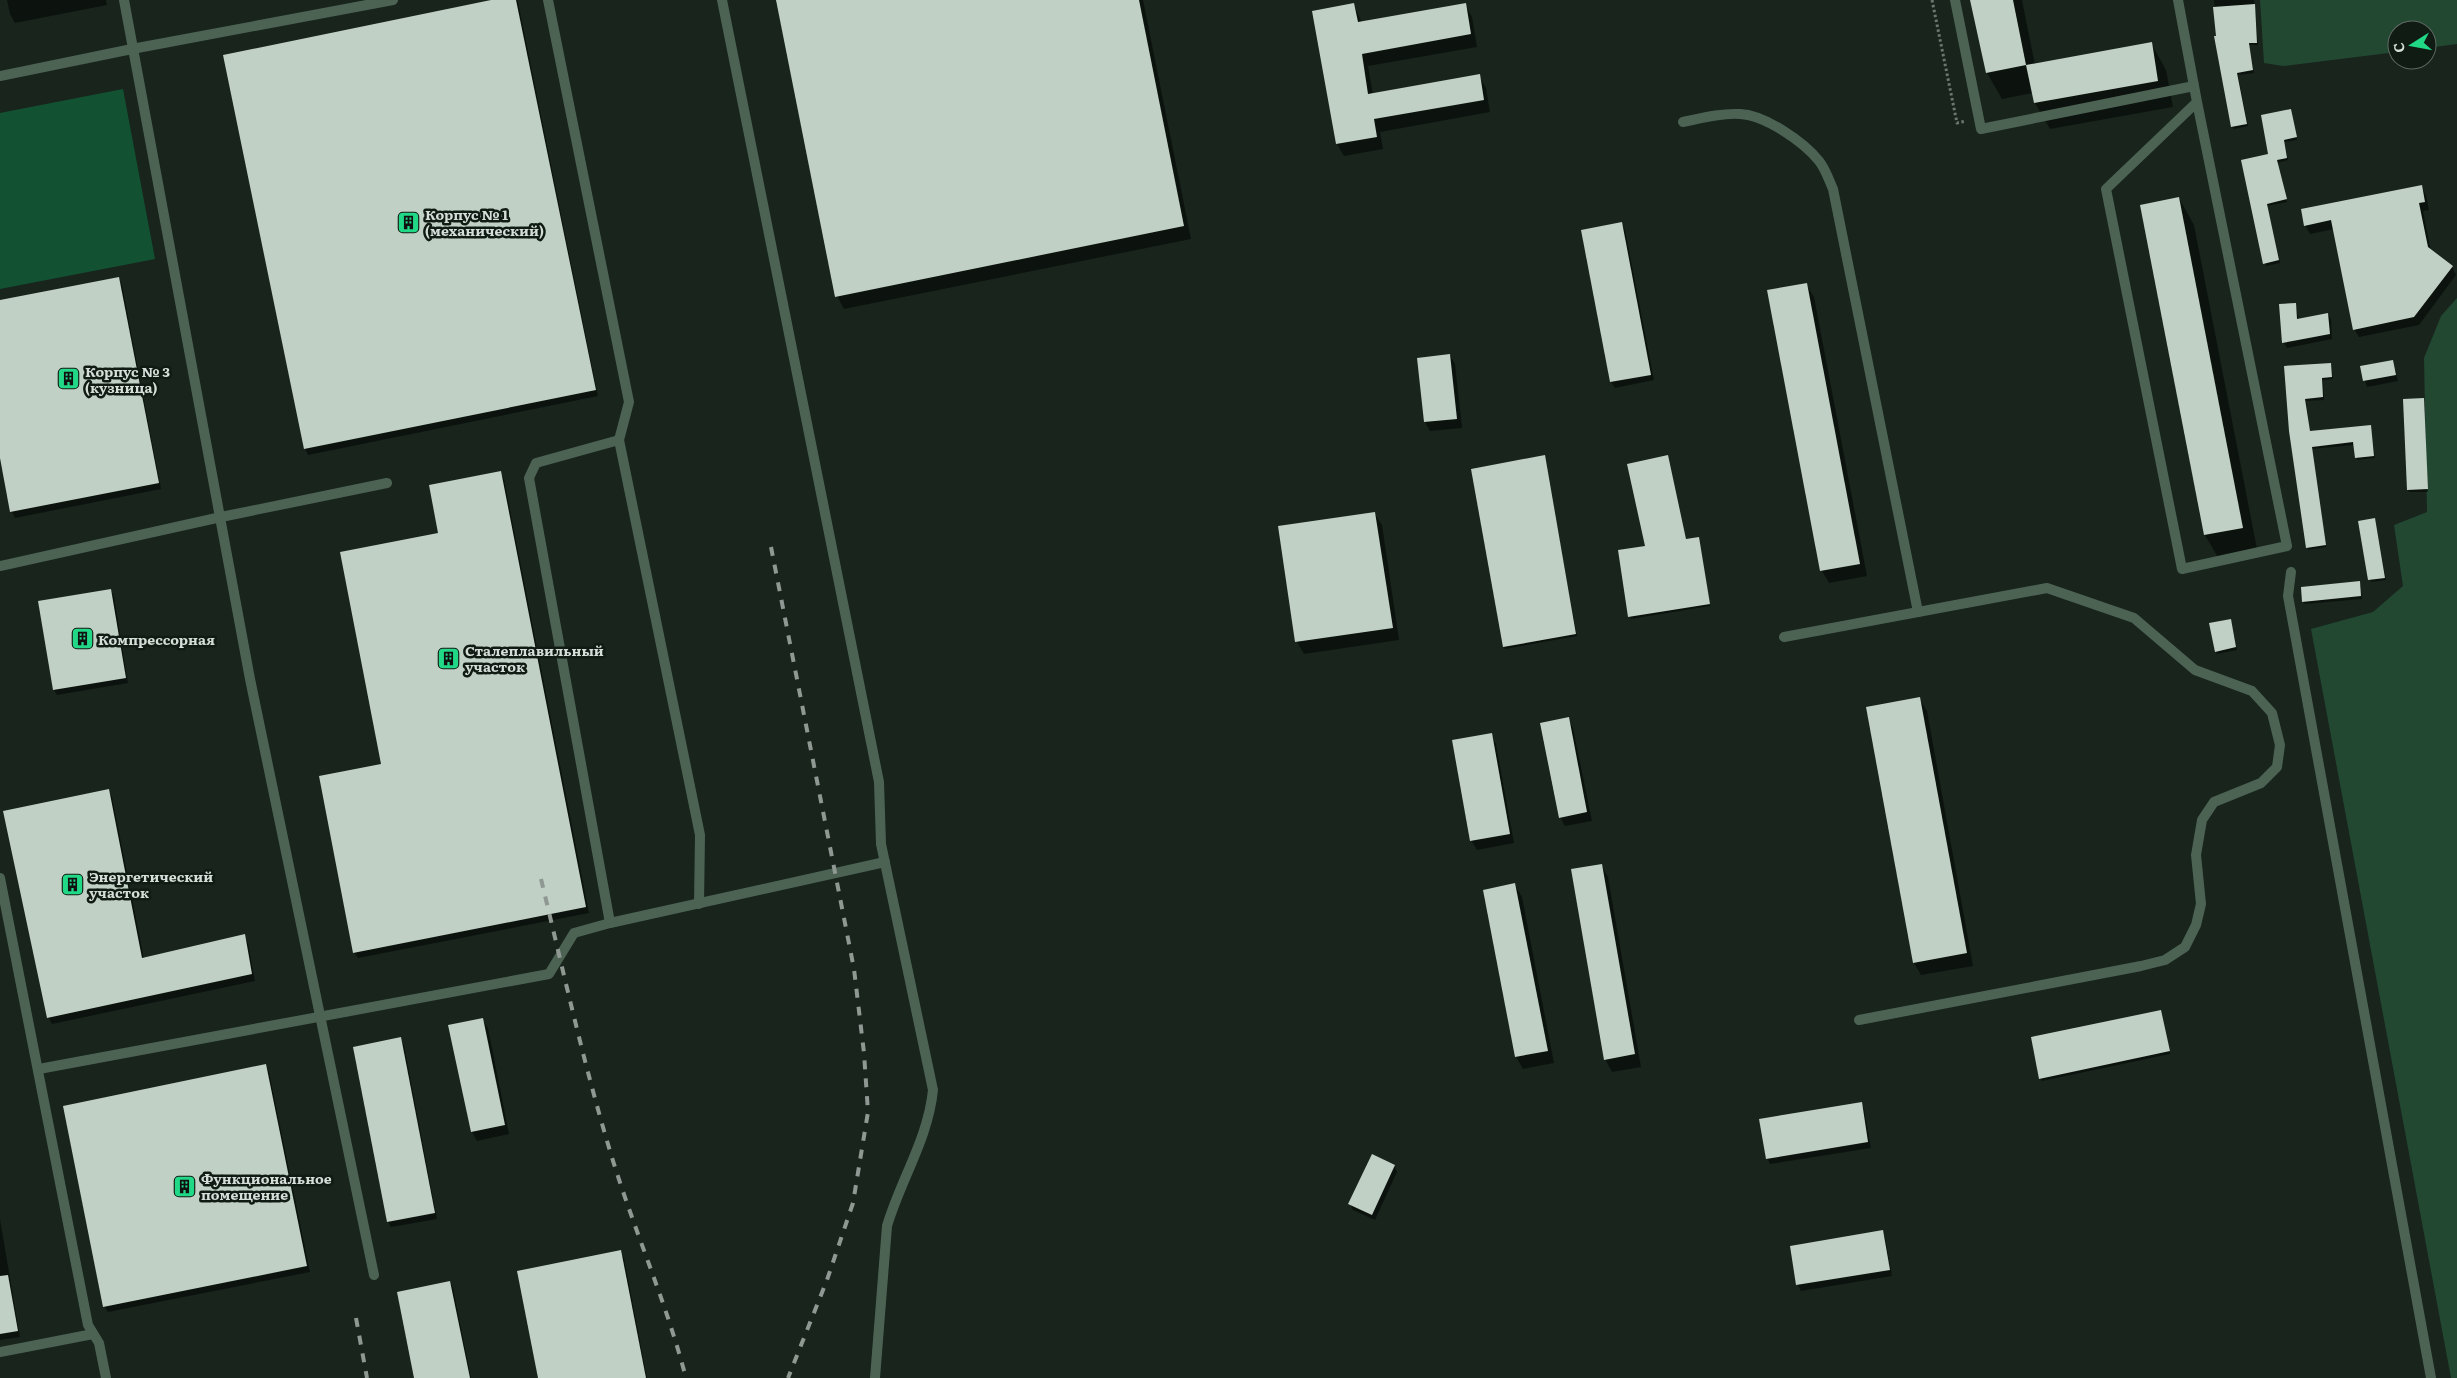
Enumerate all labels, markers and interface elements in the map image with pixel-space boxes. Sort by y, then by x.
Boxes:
north arrow [2387,20,2437,70]
text: С [2387,41,2409,54]
place label: Корпус № 1 (механический) [425,204,544,240]
building icon: Корпус № 1 (механический) [397,210,421,234]
place label: Корпус № 3 (кузница) [85,361,170,397]
building icon: Корпус № 3 (кузница) [57,367,81,391]
building icon: Компрессорная [70,627,94,651]
place label: Компрессорная [98,629,215,649]
place label: Сталеплавильный участок [465,640,604,676]
building icon: Сталеплавильный участок [437,646,461,670]
place label: Энергетический участок [89,866,213,902]
building icon: Энергетический участок [61,872,85,896]
place label: Функциональное помещение [201,1168,332,1204]
building icon: Функциональное помещение [173,1174,197,1198]

